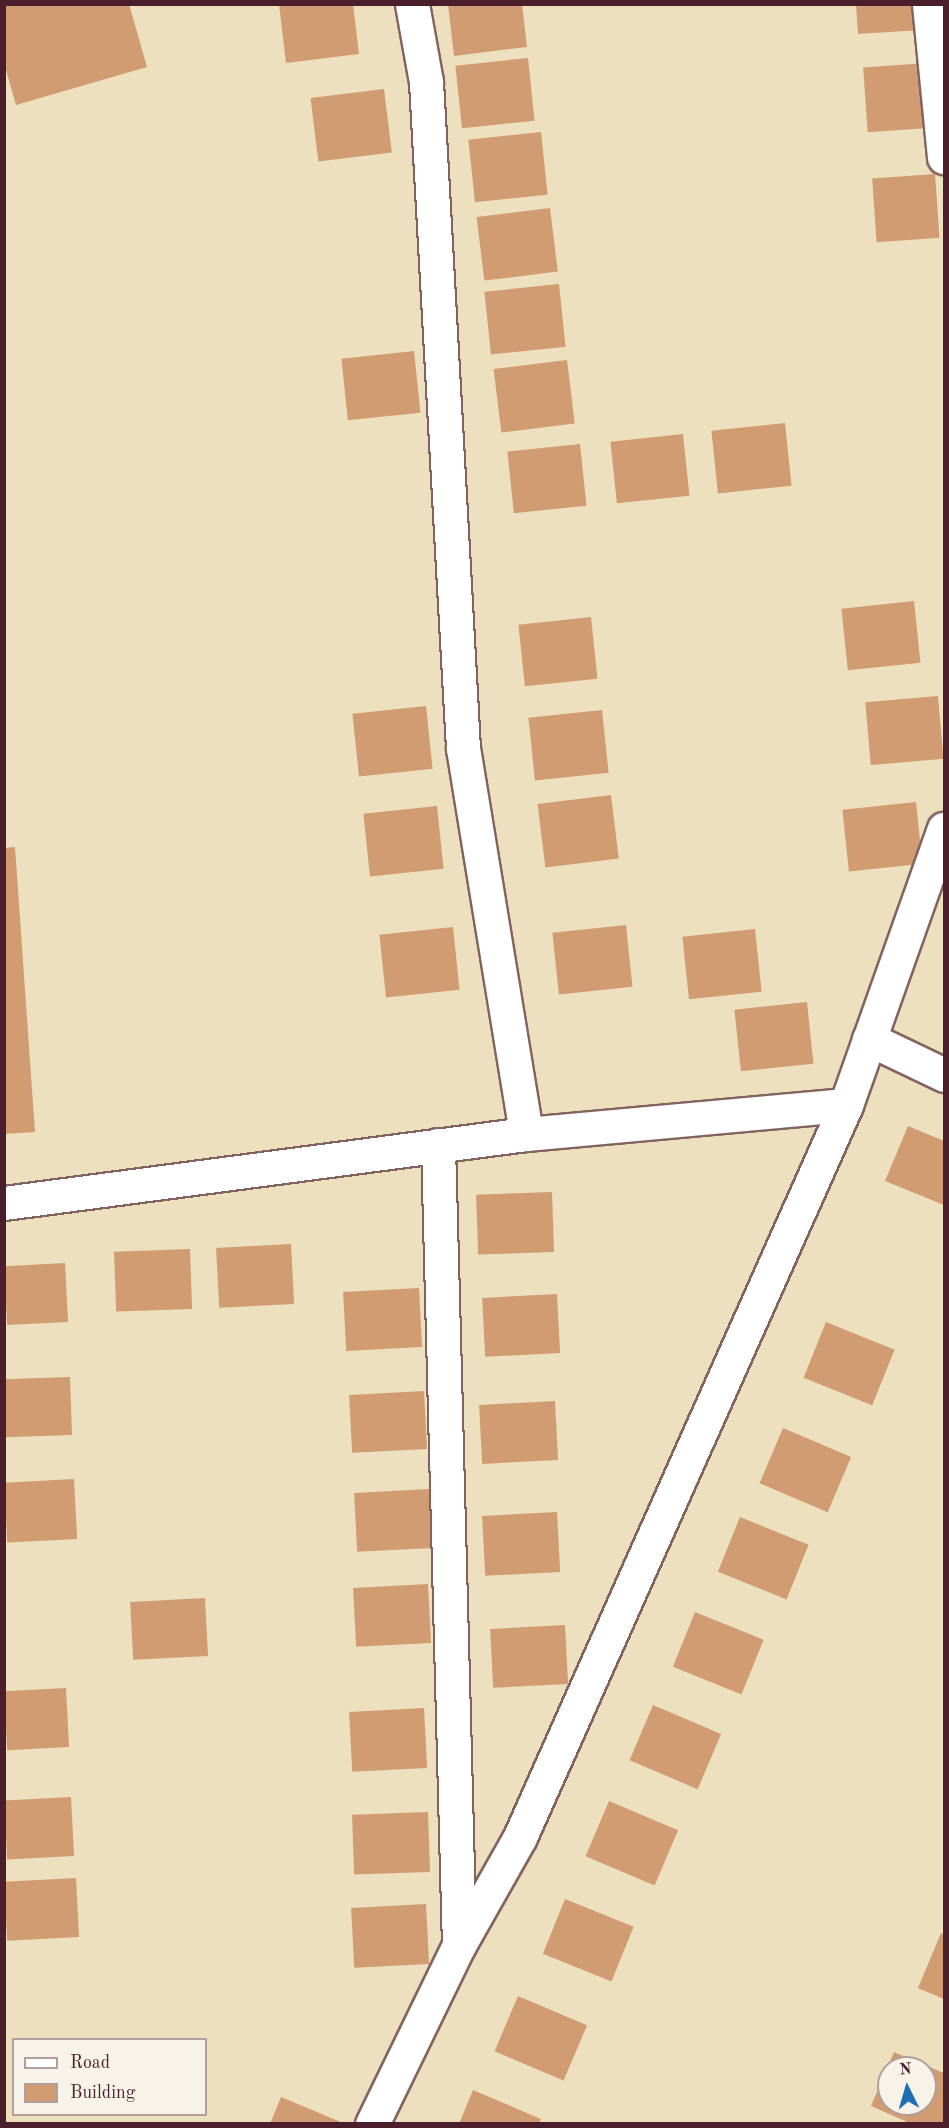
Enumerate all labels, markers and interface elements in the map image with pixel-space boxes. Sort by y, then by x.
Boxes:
legend [12,2038,207,2116]
text: Road [70,2054,110,2072]
north arrow [877,2056,937,2116]
text: N [899,2062,912,2079]
text: Building [70,2084,135,2102]

